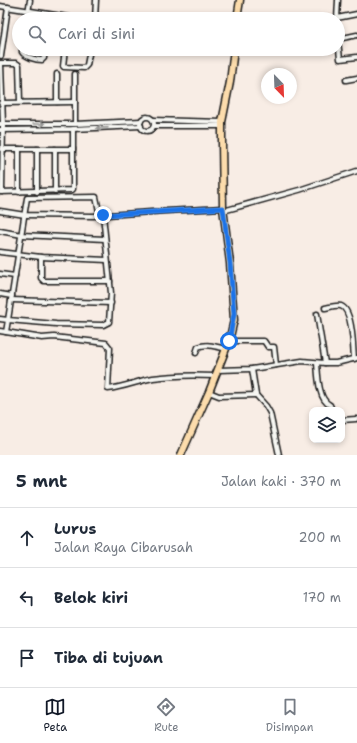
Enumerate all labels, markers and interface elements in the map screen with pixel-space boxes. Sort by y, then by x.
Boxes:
search box [12,12,345,56]
icon: search [26,23,48,45]
text: Cari di sini [58,24,135,44]
north arrow [261,68,297,104]
one-way arrow [32,120,45,128]
one-way arrow [96,124,109,132]
route end [94,206,112,224]
route start [220,332,238,350]
map controls [309,407,345,443]
button: layers [309,407,345,443]
text: 5 mnt [16,470,67,492]
text: Jalan kaki · 370 m [221,473,341,490]
text: Lurus [54,519,96,539]
icon: ahead [16,527,38,549]
text: 200 m [299,529,341,546]
text: Jalan Raya Cibarusah [54,539,193,556]
icon: left [16,587,38,609]
text: Belok kiri [54,588,128,608]
text: 170 m [303,589,341,606]
icon: arrive [16,647,38,669]
text: Tiba di tujuan [54,648,163,668]
tab: Peta [44,696,67,735]
tab: Rute [154,696,179,735]
tab: Disimpan [266,696,313,735]

